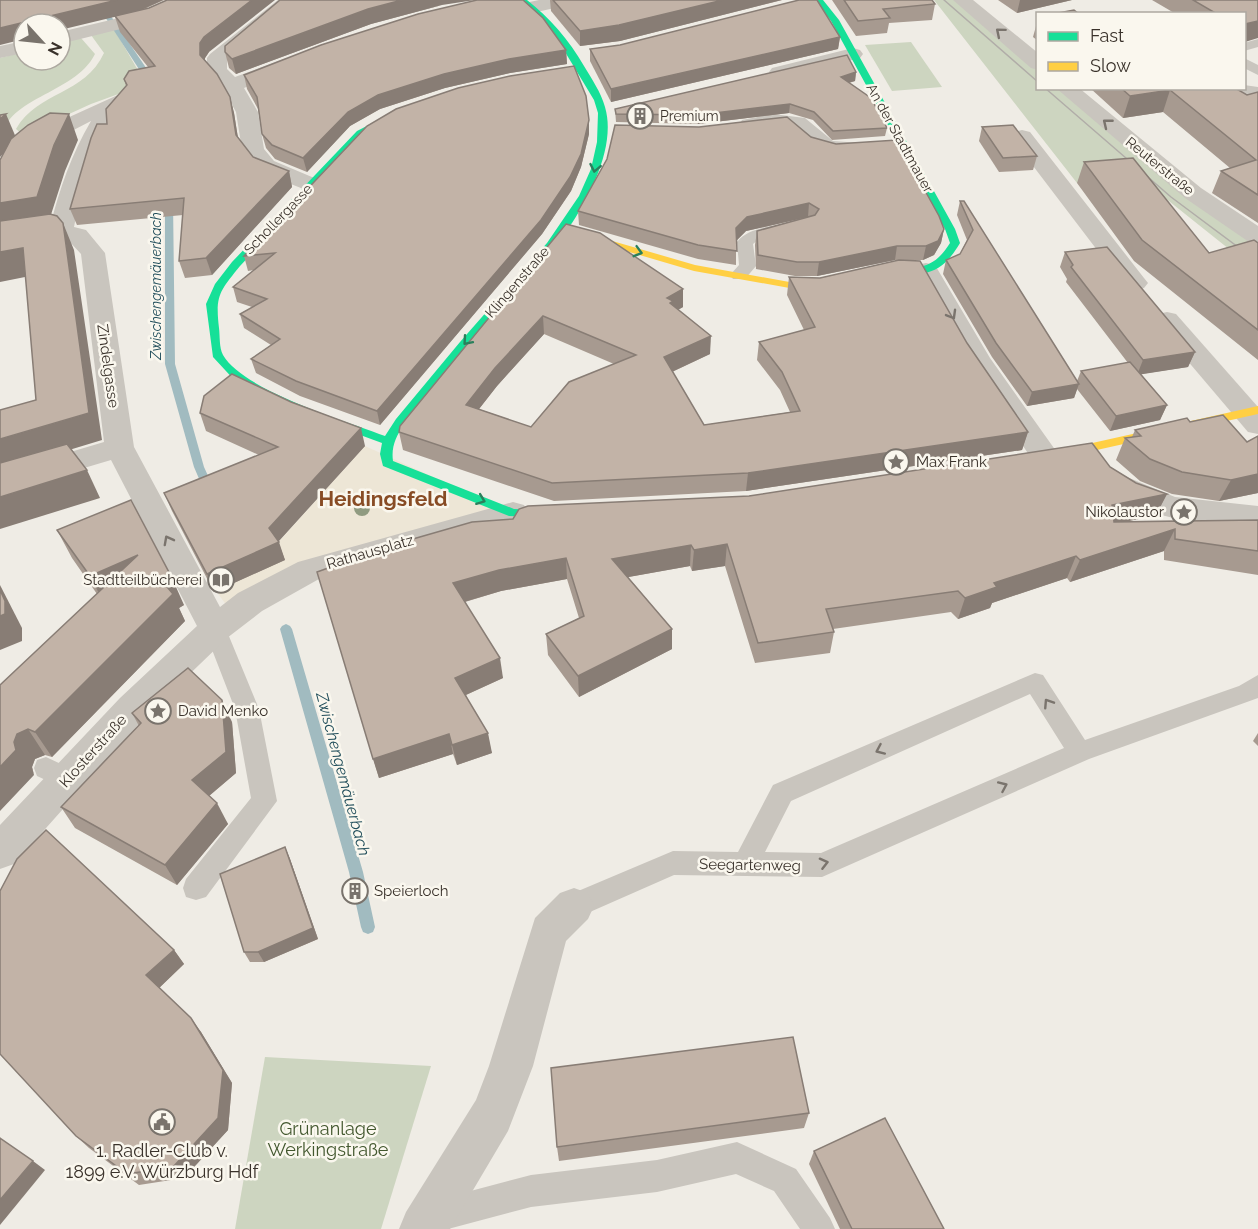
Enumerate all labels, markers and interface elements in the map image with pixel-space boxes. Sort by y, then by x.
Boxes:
north arrow [12,12,72,72]
legend [1036,12,1246,90]
text: Fast [1090,25,1124,46]
one-way arrow [996,28,1007,39]
text: N [44,39,66,58]
text: Slow [1090,55,1131,76]
street label: An der Stadtmauer [863,81,937,195]
building icon: Premium [625,101,655,131]
place label: Premium [660,108,719,124]
one-way arrow [1103,119,1114,130]
street label: Reuterstraße [1123,134,1197,198]
one-way arrow [589,163,602,173]
street label: Schollergasse [241,181,315,257]
water label: Zwischengemäuerbach [148,212,164,361]
street label: Klingenstraße [482,243,552,321]
one-way arrow [632,245,643,257]
one-way arrow [944,309,956,319]
street label: Zindelgasse [93,323,123,409]
one-way arrow [463,334,474,345]
place icon: Max Frank [881,447,911,477]
place label: Max Frank [916,453,987,471]
district label: Heidingsfeld [318,486,448,511]
one-way arrow [475,492,486,505]
place icon: Nikolaustor [1169,497,1199,527]
place label: Nikolaustor [1085,503,1165,521]
street label: Rathausplatz [324,531,416,573]
one-way arrow [164,536,175,546]
library icon: Stadtteilbücherei [206,565,236,595]
place label: Stadtteilbücherei [83,571,202,589]
water label: Zwischengemäuerbach [312,689,374,858]
place icon: David Menko [143,696,173,726]
one-way arrow [1044,699,1056,709]
place label: David Menko [178,702,268,720]
street label: Klosterstraße [56,711,130,791]
one-way arrow [875,743,886,755]
one-way arrow [997,781,1008,793]
street label: Seegartenweg [699,855,801,875]
one-way arrow [819,857,829,870]
building icon: Speierloch [340,876,370,906]
place label: Speierloch [374,882,449,900]
public building icon: 1. Radler-Club v. 1899 e.V. Würzburg Hdf [147,1107,177,1137]
park label: Grünanlage Werkingstraße [268,1118,389,1160]
place label: 1. Radler-Club v. 1899 e.V. Würzburg Hdf [66,1140,259,1182]

